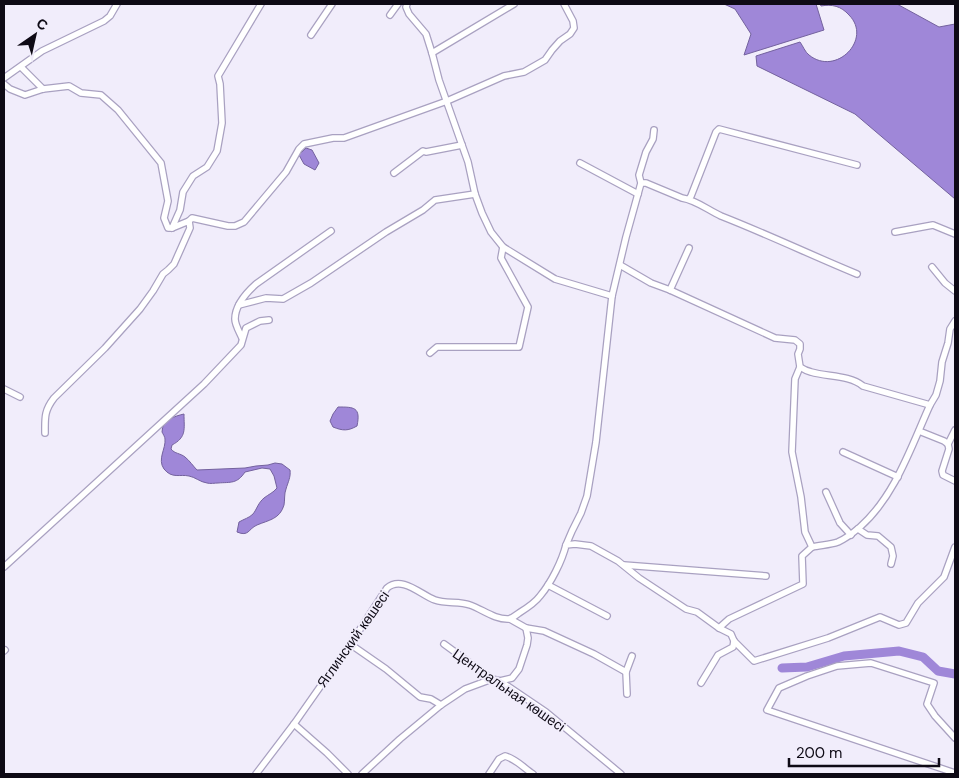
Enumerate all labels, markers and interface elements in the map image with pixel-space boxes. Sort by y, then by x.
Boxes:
north arrow [10,10,60,60]
text: С [33,14,51,35]
street label: Яглинский көшесі [313,587,393,691]
street label: Центральная көшесі [449,644,569,736]
scale bar [789,736,939,768]
text: 200 m [796,743,842,763]

